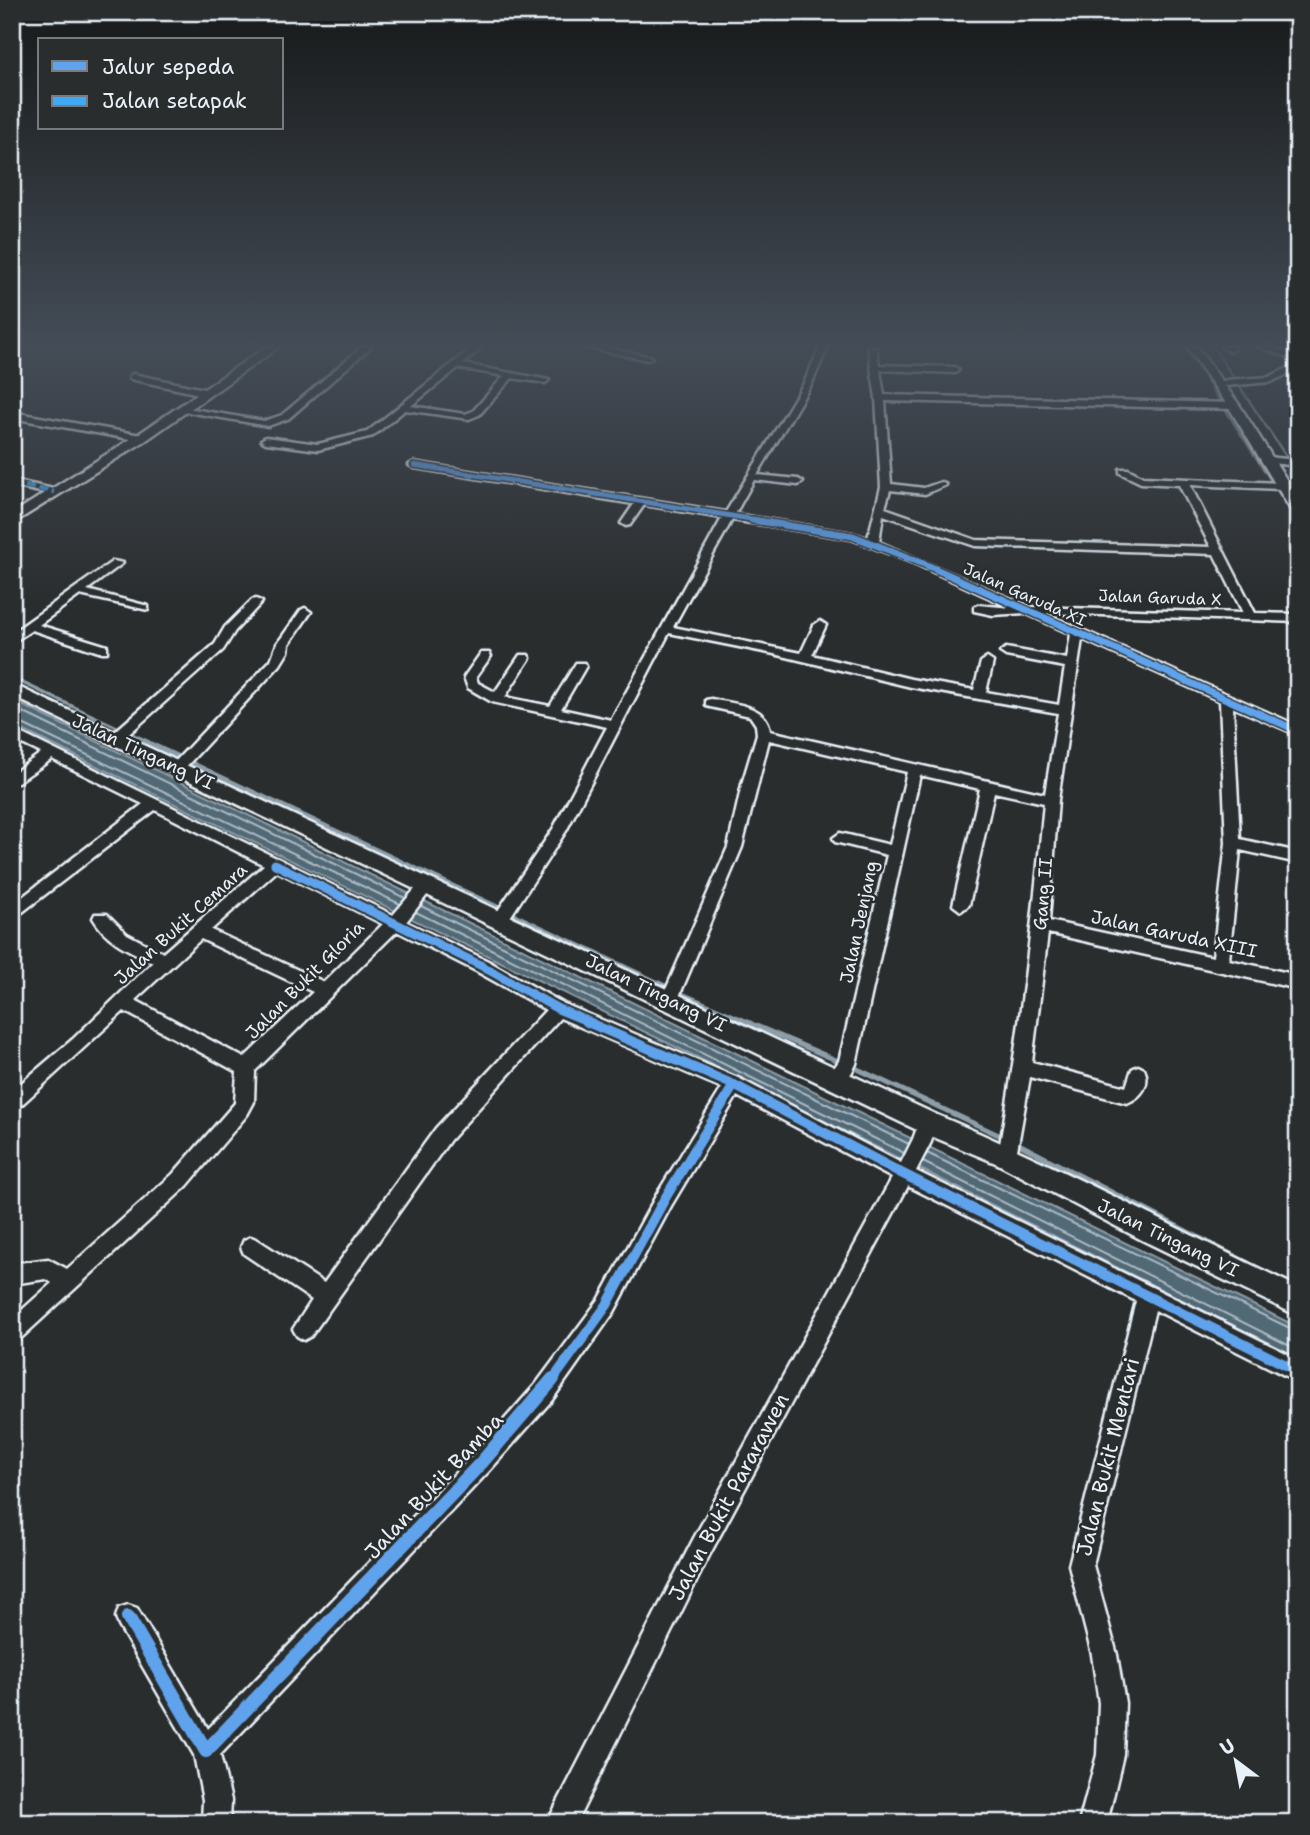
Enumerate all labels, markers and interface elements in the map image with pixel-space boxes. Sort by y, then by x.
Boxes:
legend [38,38,284,130]
text: Jalur sepeda [102,53,234,81]
text: Jalan setapak [102,87,247,115]
street label: Jalan Garuda XI [960,558,1090,631]
street label: Jalan Garuda X [1098,585,1222,610]
street label: Jalan Tingang VI [68,709,218,796]
street label: Gang II [1028,857,1058,931]
street label: Jalan Bukit Cemara [110,858,252,990]
street label: Jalan Jenjang [834,858,884,986]
street label: Jalan Garuda XIII [1089,905,1259,963]
street label: Jalan Bukit Gloria [240,915,370,1045]
street label: Jalan Tingang VI [581,948,731,1038]
street label: Jalan Tingang VI [1093,1193,1243,1283]
street label: Jalan Bukit Mentari [1070,1355,1146,1559]
street label: Jalan Bukit Pararawen [662,1388,796,1606]
street label: Jalan Bukit Bamba [359,1407,509,1565]
north arrow [1202,1727,1272,1797]
text: U [1215,1733,1239,1761]

